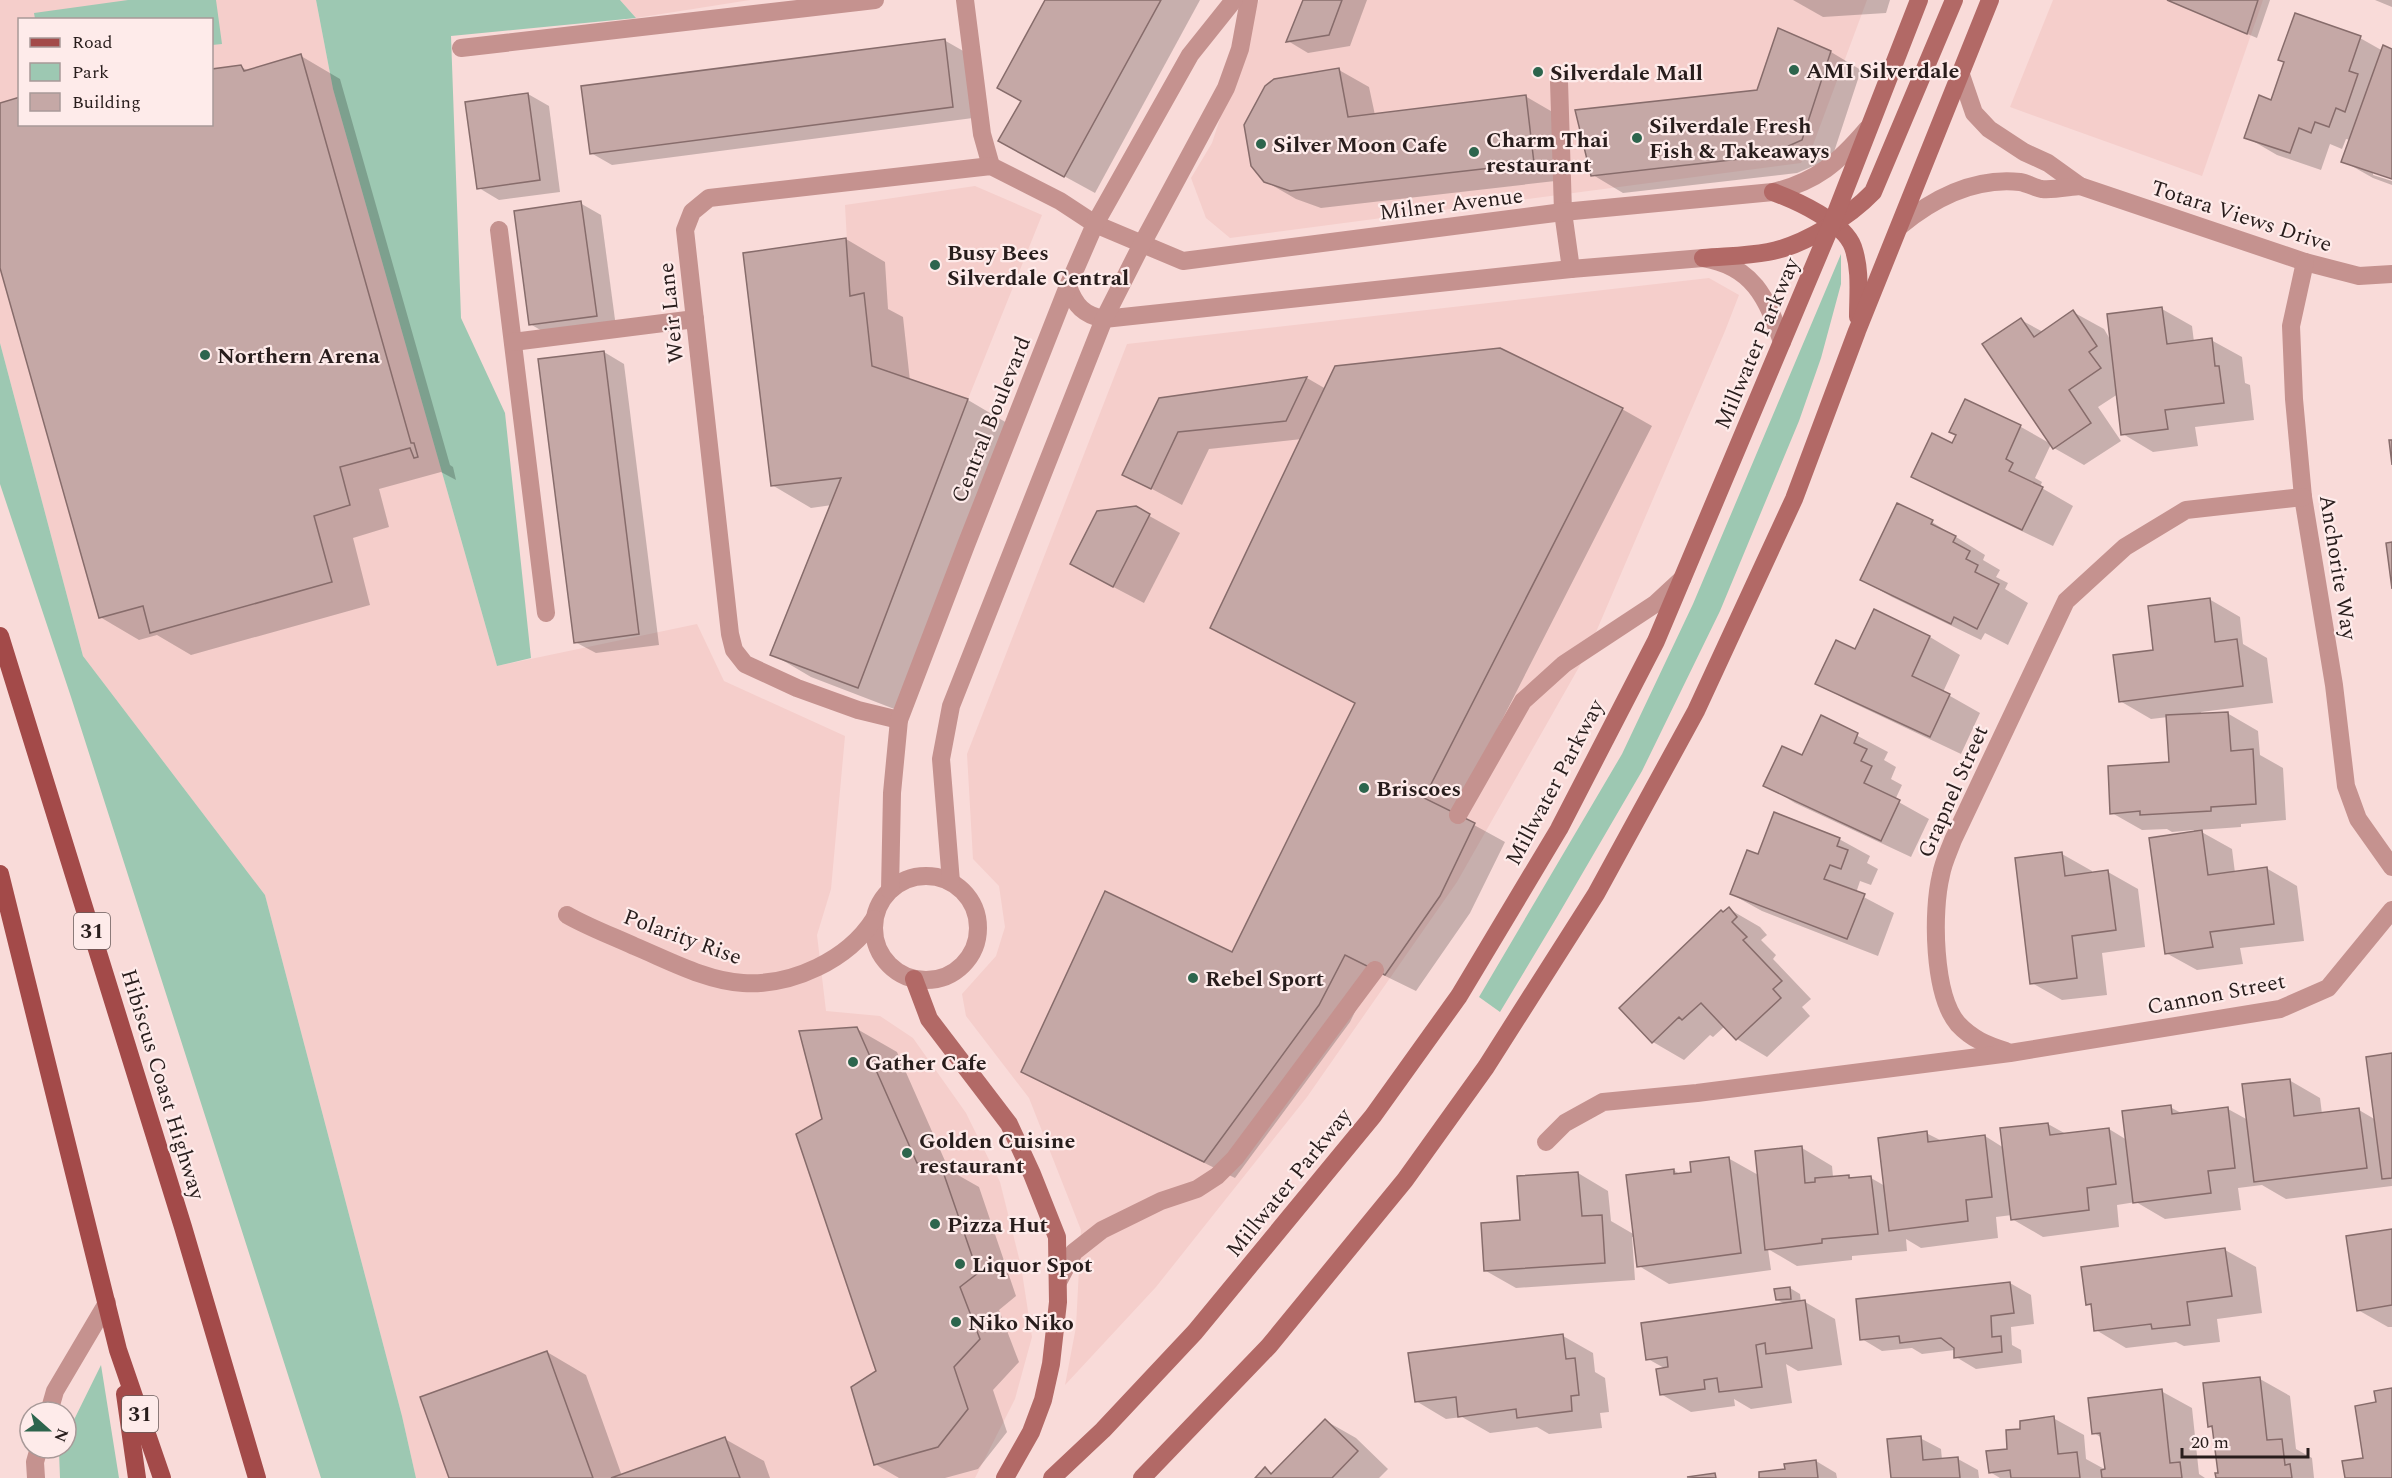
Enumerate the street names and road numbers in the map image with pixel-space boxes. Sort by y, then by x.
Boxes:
street label: Totara Views Drive [2147,172,2336,261]
street label: Milner Avenue [1377,179,1525,230]
street label: Millwater Parkway [1706,251,1809,435]
street label: Weir Lane [650,261,693,365]
street label: Central Boulevard [943,331,1040,508]
street label: Anchorite Way [2310,492,2365,644]
street label: Millwater Parkway [1498,692,1614,872]
street label: Grapnel Street [1909,720,1997,863]
street label: Polarity Rise [619,901,746,974]
road number: 31 [74,913,110,949]
street label: Hibiscus Coast Highway [112,965,214,1205]
street label: Cannon Street [2144,965,2288,1024]
street label: Millwater Parkway [1218,1100,1361,1265]
road number: 31 [122,1396,158,1432]

